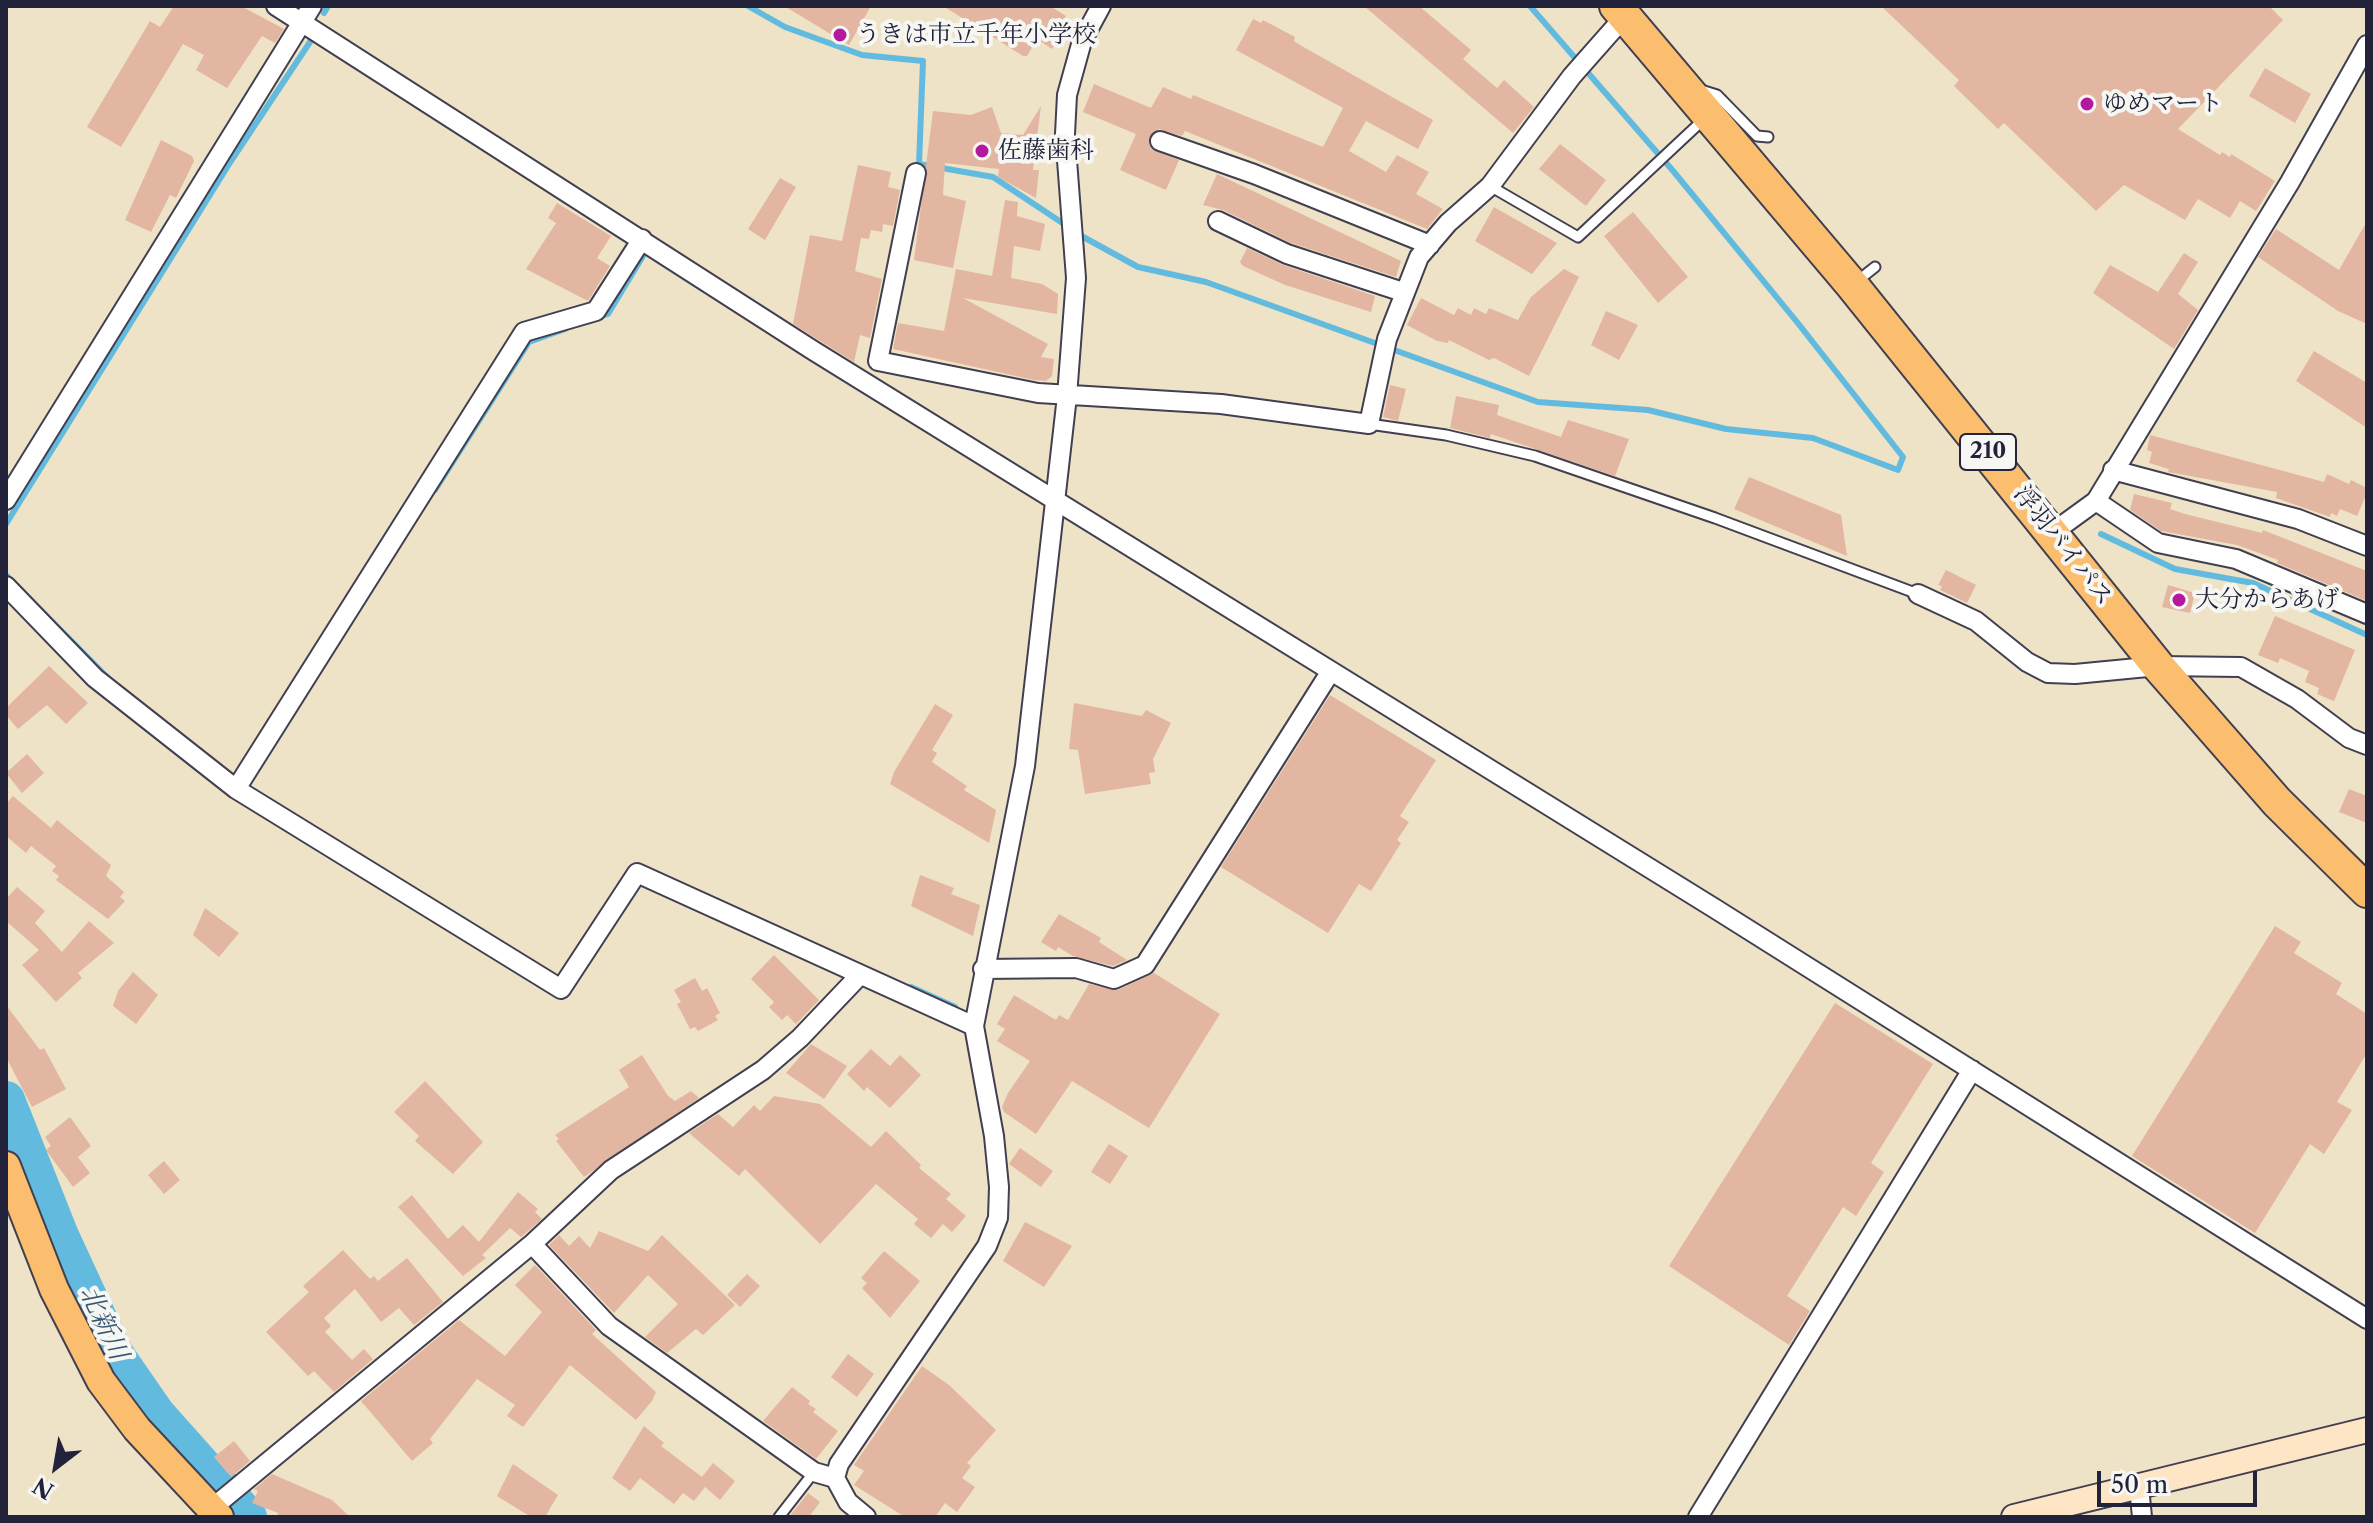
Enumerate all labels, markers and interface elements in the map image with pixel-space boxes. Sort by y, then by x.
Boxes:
place label: うきは市立千年小学校 [856,21,1096,49]
marker: うきは市立千年小学校 [831,26,849,44]
place label: ゆめマート [2103,90,2223,118]
marker: ゆめマート [2078,95,2096,113]
place label: 佐藤歯科 [998,137,1094,165]
marker: 佐藤歯科 [973,142,991,160]
road number: 210 [1960,434,2016,470]
street label: 浮羽バイパス [2007,480,2119,612]
place label: 大分からあげ [2195,586,2339,614]
marker: 大分からあげ [2170,591,2188,609]
water label: 北新川 [72,1281,134,1365]
north arrow [16,1427,96,1507]
scale bar [2101,1455,2261,1505]
text: 50 m [2111,1470,2168,1499]
text: N [28,1472,59,1504]

